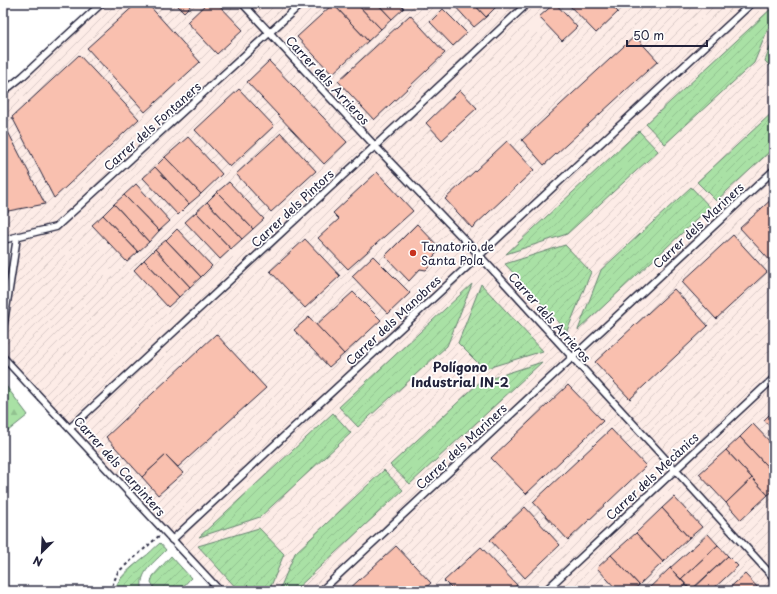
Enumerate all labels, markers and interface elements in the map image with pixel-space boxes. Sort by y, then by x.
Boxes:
scale bar [627,22,707,48]
text: 50 m [633,26,664,44]
street label: Carrer dels Arrieros [282,32,374,129]
street label: Carrer dels Fontaners [99,77,205,175]
street label: Carrer dels Pintors [247,164,338,251]
street label: Carrer dels Mariners [648,178,748,272]
place label: Tanatorio de Santa Pola [421,237,495,269]
marker: Tanatorio de Santa Pola [408,248,418,258]
street label: Carrer dels Arrieros [505,268,596,366]
street label: Carrer dels Manobres [341,271,445,369]
district label: Polígono Industrial IN-2 [411,357,509,391]
street label: Carrer dels Mariners [411,399,511,493]
street label: Carrer dels Carpinters [70,412,170,520]
street label: Carrer dels Mecànics [602,428,702,524]
north arrow [22,532,62,572]
text: N [30,552,45,571]

